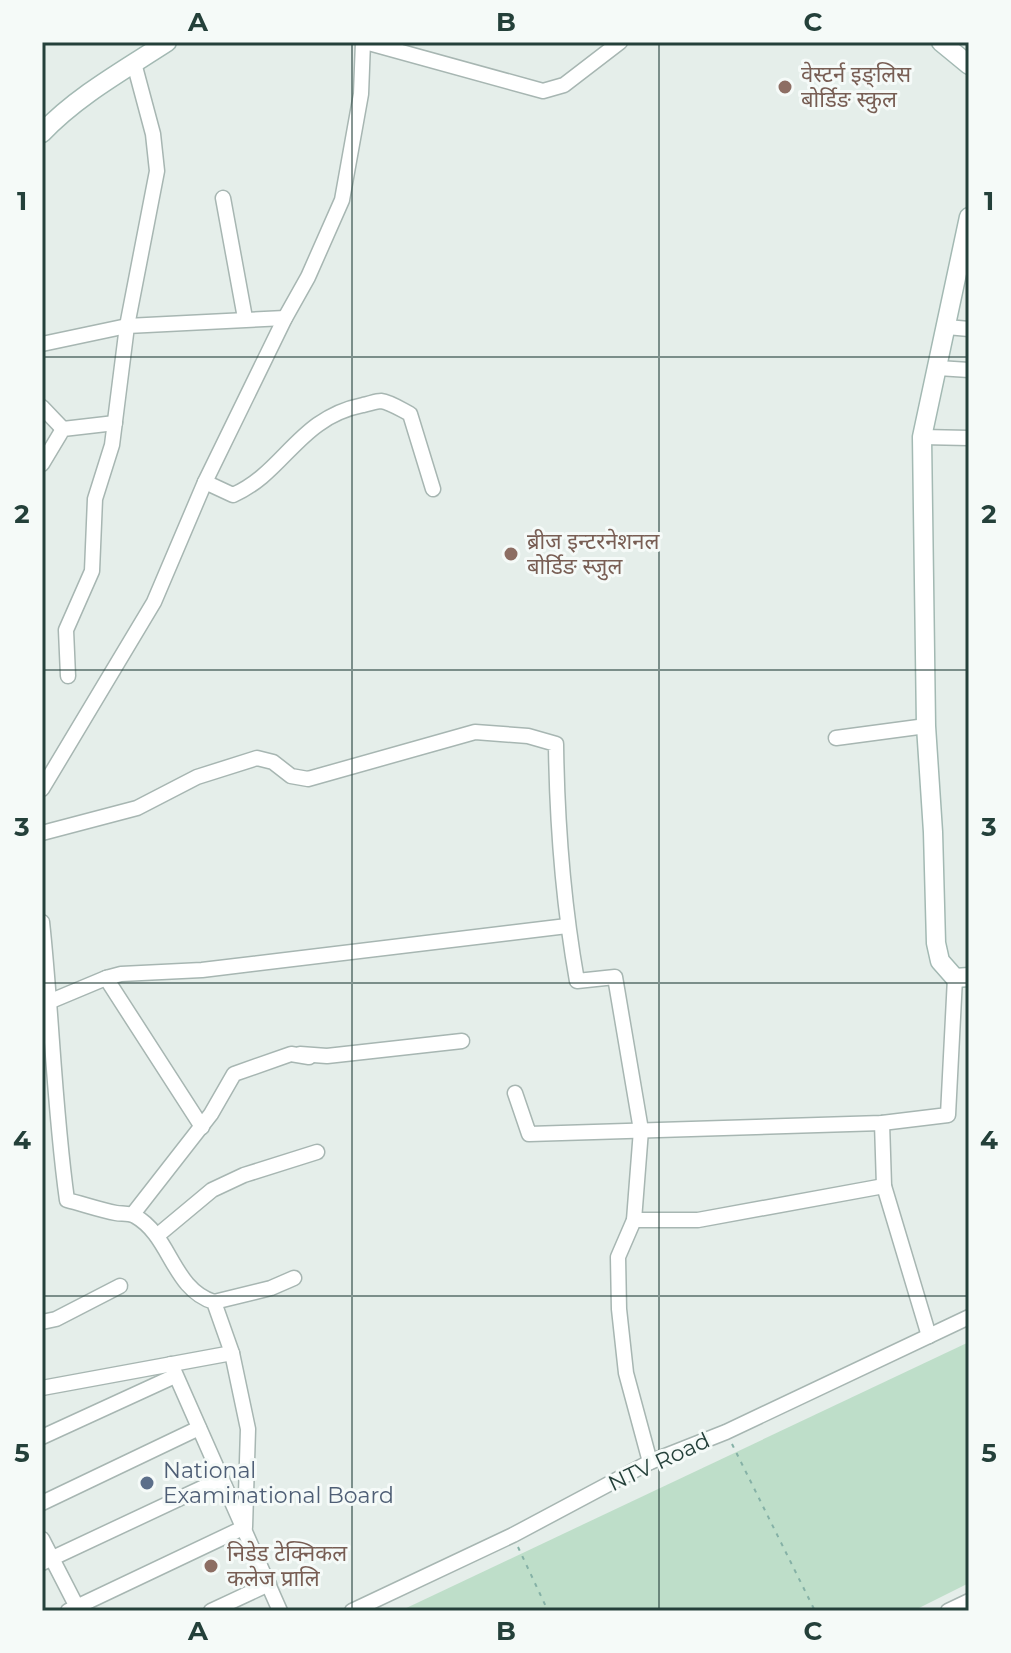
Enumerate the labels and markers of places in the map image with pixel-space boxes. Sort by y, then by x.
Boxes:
place label: वेस्टर्न इङ्लिस बोर्डिङ स्कुल [801,61,912,114]
marker: वेस्टर्न इङ्लिस बोर्डिङ स्कुल [776,78,794,96]
place label: ब्रीज इन्टरनेशनल बोर्डिङ स्जुल [527,528,661,581]
marker: ब्रीज इन्टरनेशनल बोर्डिङ स्जुल [502,545,520,563]
place label: National Examinational Board [163,1457,394,1509]
marker: National Examinational Board [138,1474,156,1492]
place label: निडेड टेक्निकल कलेज प्रालि [227,1540,348,1592]
marker: निडेड टेक्निकल कलेज प्रालि [202,1557,220,1575]

